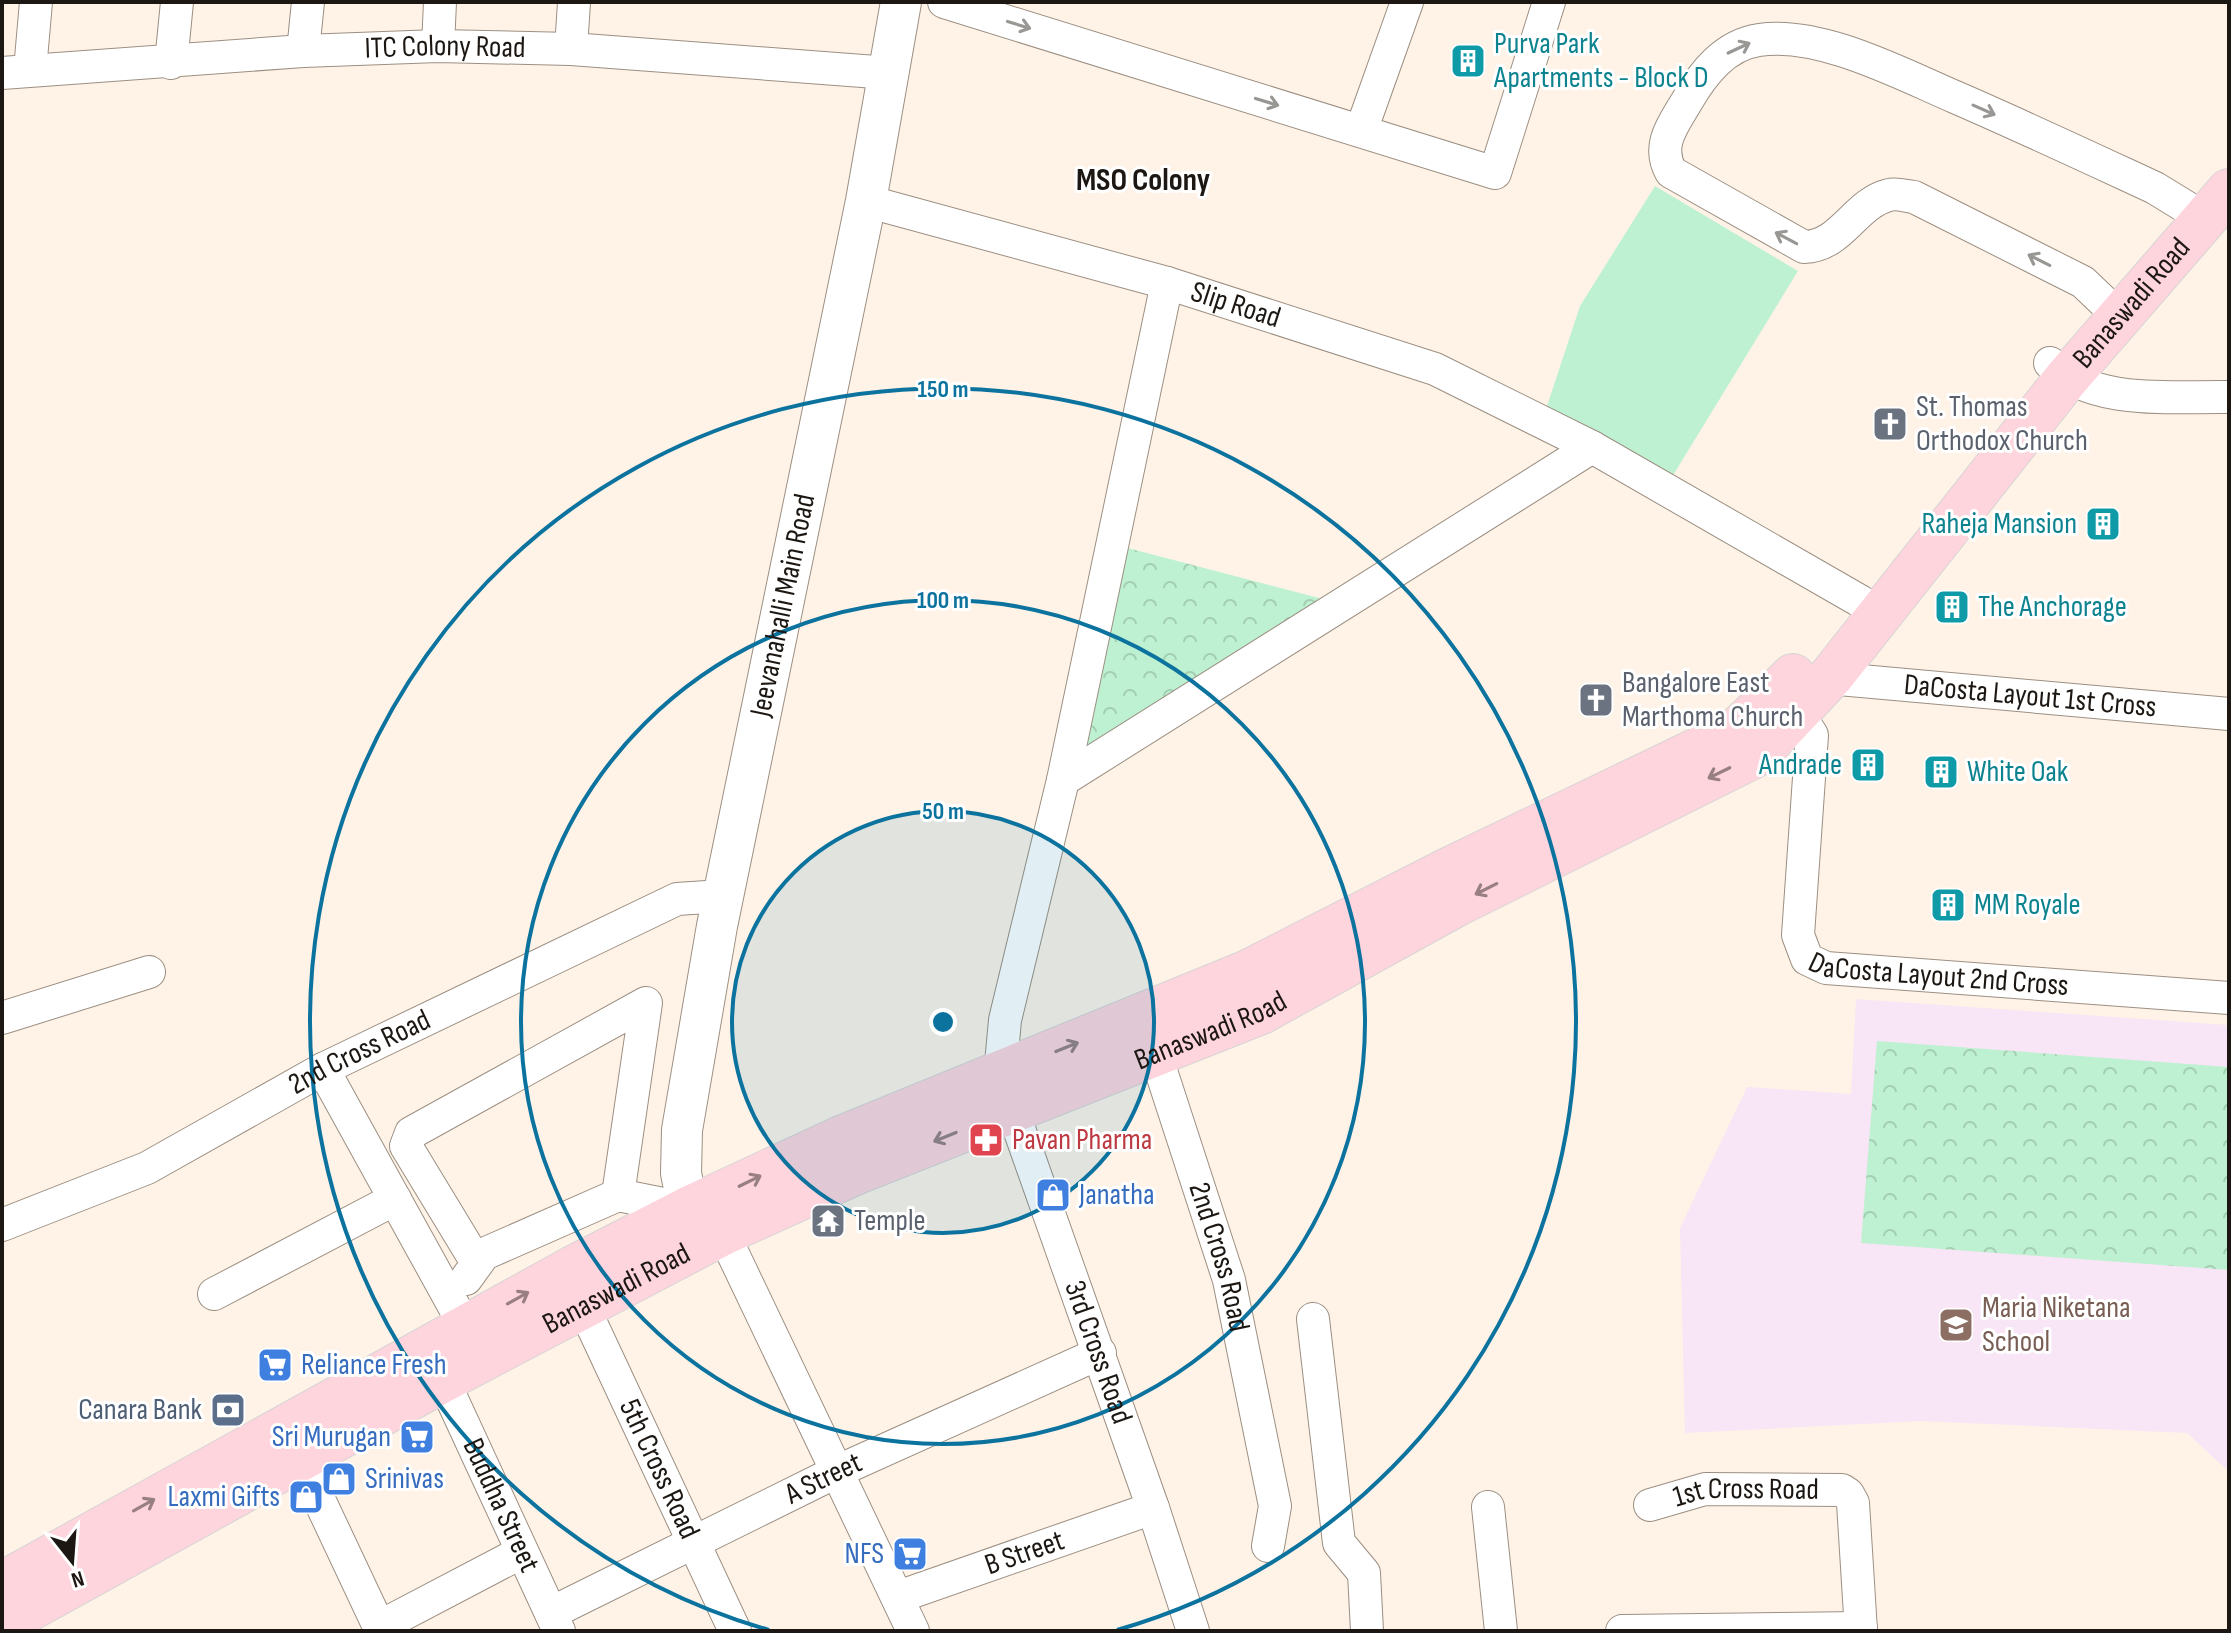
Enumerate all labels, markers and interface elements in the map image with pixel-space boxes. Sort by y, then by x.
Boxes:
one-way arrow [1005,18,1031,33]
place label: Purva Park Apartments - Block D [1493,26,1709,96]
street label: ITC Colony Road [364,28,526,67]
one-way arrow [1726,39,1751,54]
building icon: Purva Park Apartments - Block D [1449,42,1487,80]
one-way arrow [1254,95,1280,110]
one-way arrow [1971,103,1996,118]
district label: MSO Colony [1076,161,1210,200]
one-way arrow [1775,230,1799,246]
street label: Banaswadi Road [2065,231,2198,376]
one-way arrow [2027,252,2051,267]
street label: Slip Road [1186,274,1285,336]
text: 150 m [917,375,969,404]
place label: St. Thomas Orthodox Church [1916,389,2088,459]
church icon: St. Thomas Orthodox Church [1871,405,1909,443]
street label: Jeevanahalli Main Road [742,491,823,721]
building icon: Raheja Mansion [2084,505,2122,543]
place label: Raheja Mansion [1922,506,2077,542]
text: 100 m [917,586,969,615]
building icon: The Anchorage [1933,588,1971,626]
place label: The Anchorage [1978,589,2127,625]
place label: Bangalore East Marthoma Church [1622,665,1803,735]
street label: DaCosta Layout 1st Cross [1902,667,2158,725]
church icon: Bangalore East Marthoma Church [1577,681,1615,719]
building icon: Andrade [1849,746,1887,784]
place label: Andrade [1758,747,1842,783]
building icon: White Oak [1922,753,1960,791]
place label: White Oak [1967,754,2069,790]
one-way arrow [1707,766,1731,782]
text: 50 m [922,797,964,826]
one-way arrow [1474,882,1498,898]
building icon: MM Royale [1929,886,1967,924]
place label: MM Royale [1974,887,2080,923]
street label: DaCosta Layout 2nd Cross [1803,944,2070,1004]
street label: Banaswadi Road [1129,983,1293,1078]
street label: 2nd Cross Road [282,1002,436,1103]
centre of rings [929,1008,957,1036]
one-way arrow [1054,1039,1079,1053]
pharmacy icon: Pavan Pharma [967,1121,1005,1159]
place label: Pavan Pharma [1012,1122,1152,1158]
one-way arrow [933,1131,958,1145]
one-way arrow [738,1173,762,1188]
shop icon: Janatha [1034,1176,1072,1214]
place label: Janatha [1078,1177,1155,1213]
street label: 2nd Cross Road [1181,1178,1257,1335]
temple icon: Temple [809,1202,847,1240]
place label: Temple [854,1203,926,1239]
street label: Banaswadi Road [537,1236,696,1342]
street label: 3rd Cross Road [1056,1276,1140,1429]
one-way arrow [506,1290,530,1305]
place label: Maria Niketana School [1982,1290,2131,1360]
school or university icon: Maria Niketana School [1937,1306,1975,1344]
supermarket icon: Reliance Fresh [256,1346,294,1384]
place label: Reliance Fresh [301,1347,447,1383]
bank icon: Canara Bank [209,1391,247,1429]
place label: Canara Bank [78,1392,203,1428]
street label: 5th Cross Road [611,1394,707,1545]
supermarket icon: Sri Murugan [398,1418,436,1456]
place label: Sri Murugan [272,1419,391,1455]
street label: Buddha Street [454,1433,547,1578]
street label: A Street [778,1445,868,1513]
shop icon: Srinivas [320,1460,358,1498]
place label: Srinivas [365,1461,444,1497]
street label: 1st Cross Road [1669,1471,1819,1515]
shop icon: Laxmi Gifts [287,1478,325,1516]
place label: Laxmi Gifts [168,1479,280,1515]
one-way arrow [132,1497,155,1513]
north arrow [32,1521,112,1601]
street label: B Street [980,1522,1069,1583]
supermarket icon: NFS [891,1535,929,1573]
place label: NFS [845,1536,884,1572]
text: N [68,1564,87,1593]

